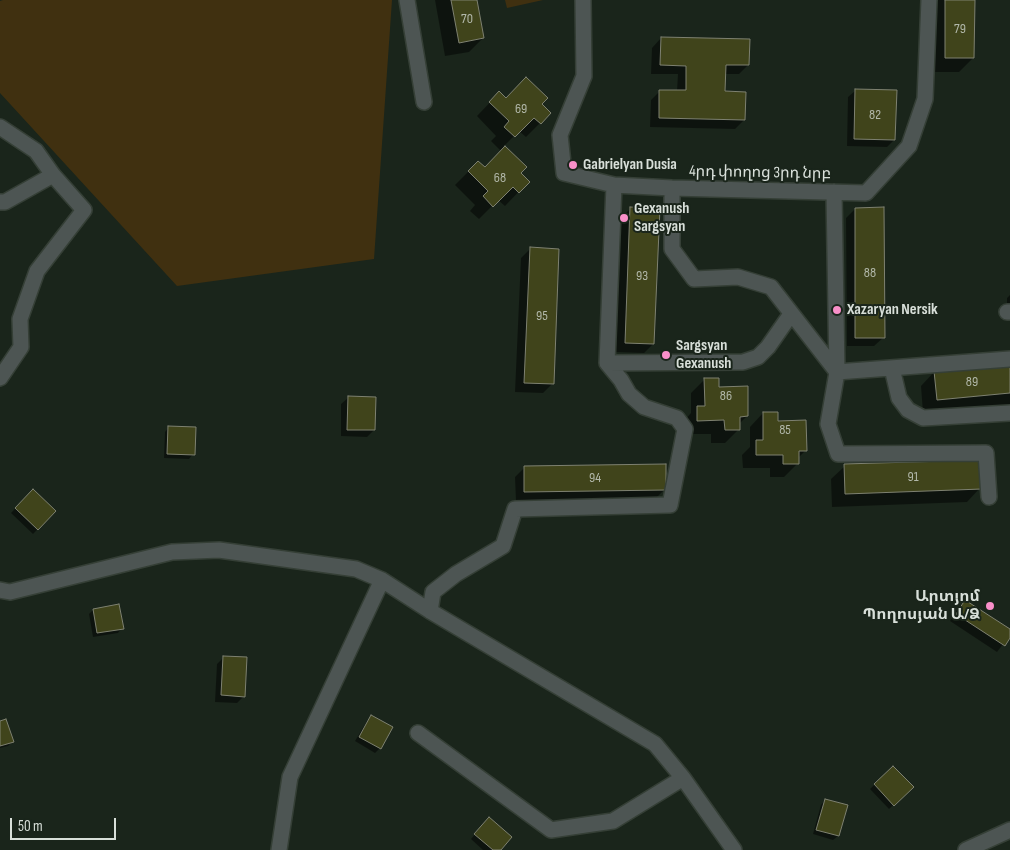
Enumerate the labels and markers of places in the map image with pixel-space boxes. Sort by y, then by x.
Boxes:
place label: Gabrielyan Dusia [583,155,677,175]
marker: Gabrielyan Dusia [567,159,579,171]
place label: Gexanush Sargsyan [634,199,689,237]
marker: Gexanush Sargsyan [618,212,630,224]
place label: Xazaryan Nersik [847,300,938,320]
marker: Xazaryan Nersik [831,304,843,316]
place label: Sargsyan Gexanush [676,336,731,374]
marker: Sargsyan Gexanush [660,349,672,361]
place label: Արտյոմ Պողոսյան Ա/Ձ [863,587,980,625]
marker: Արտյոմ Պողոսյան Ա/Ձ [984,600,996,612]

